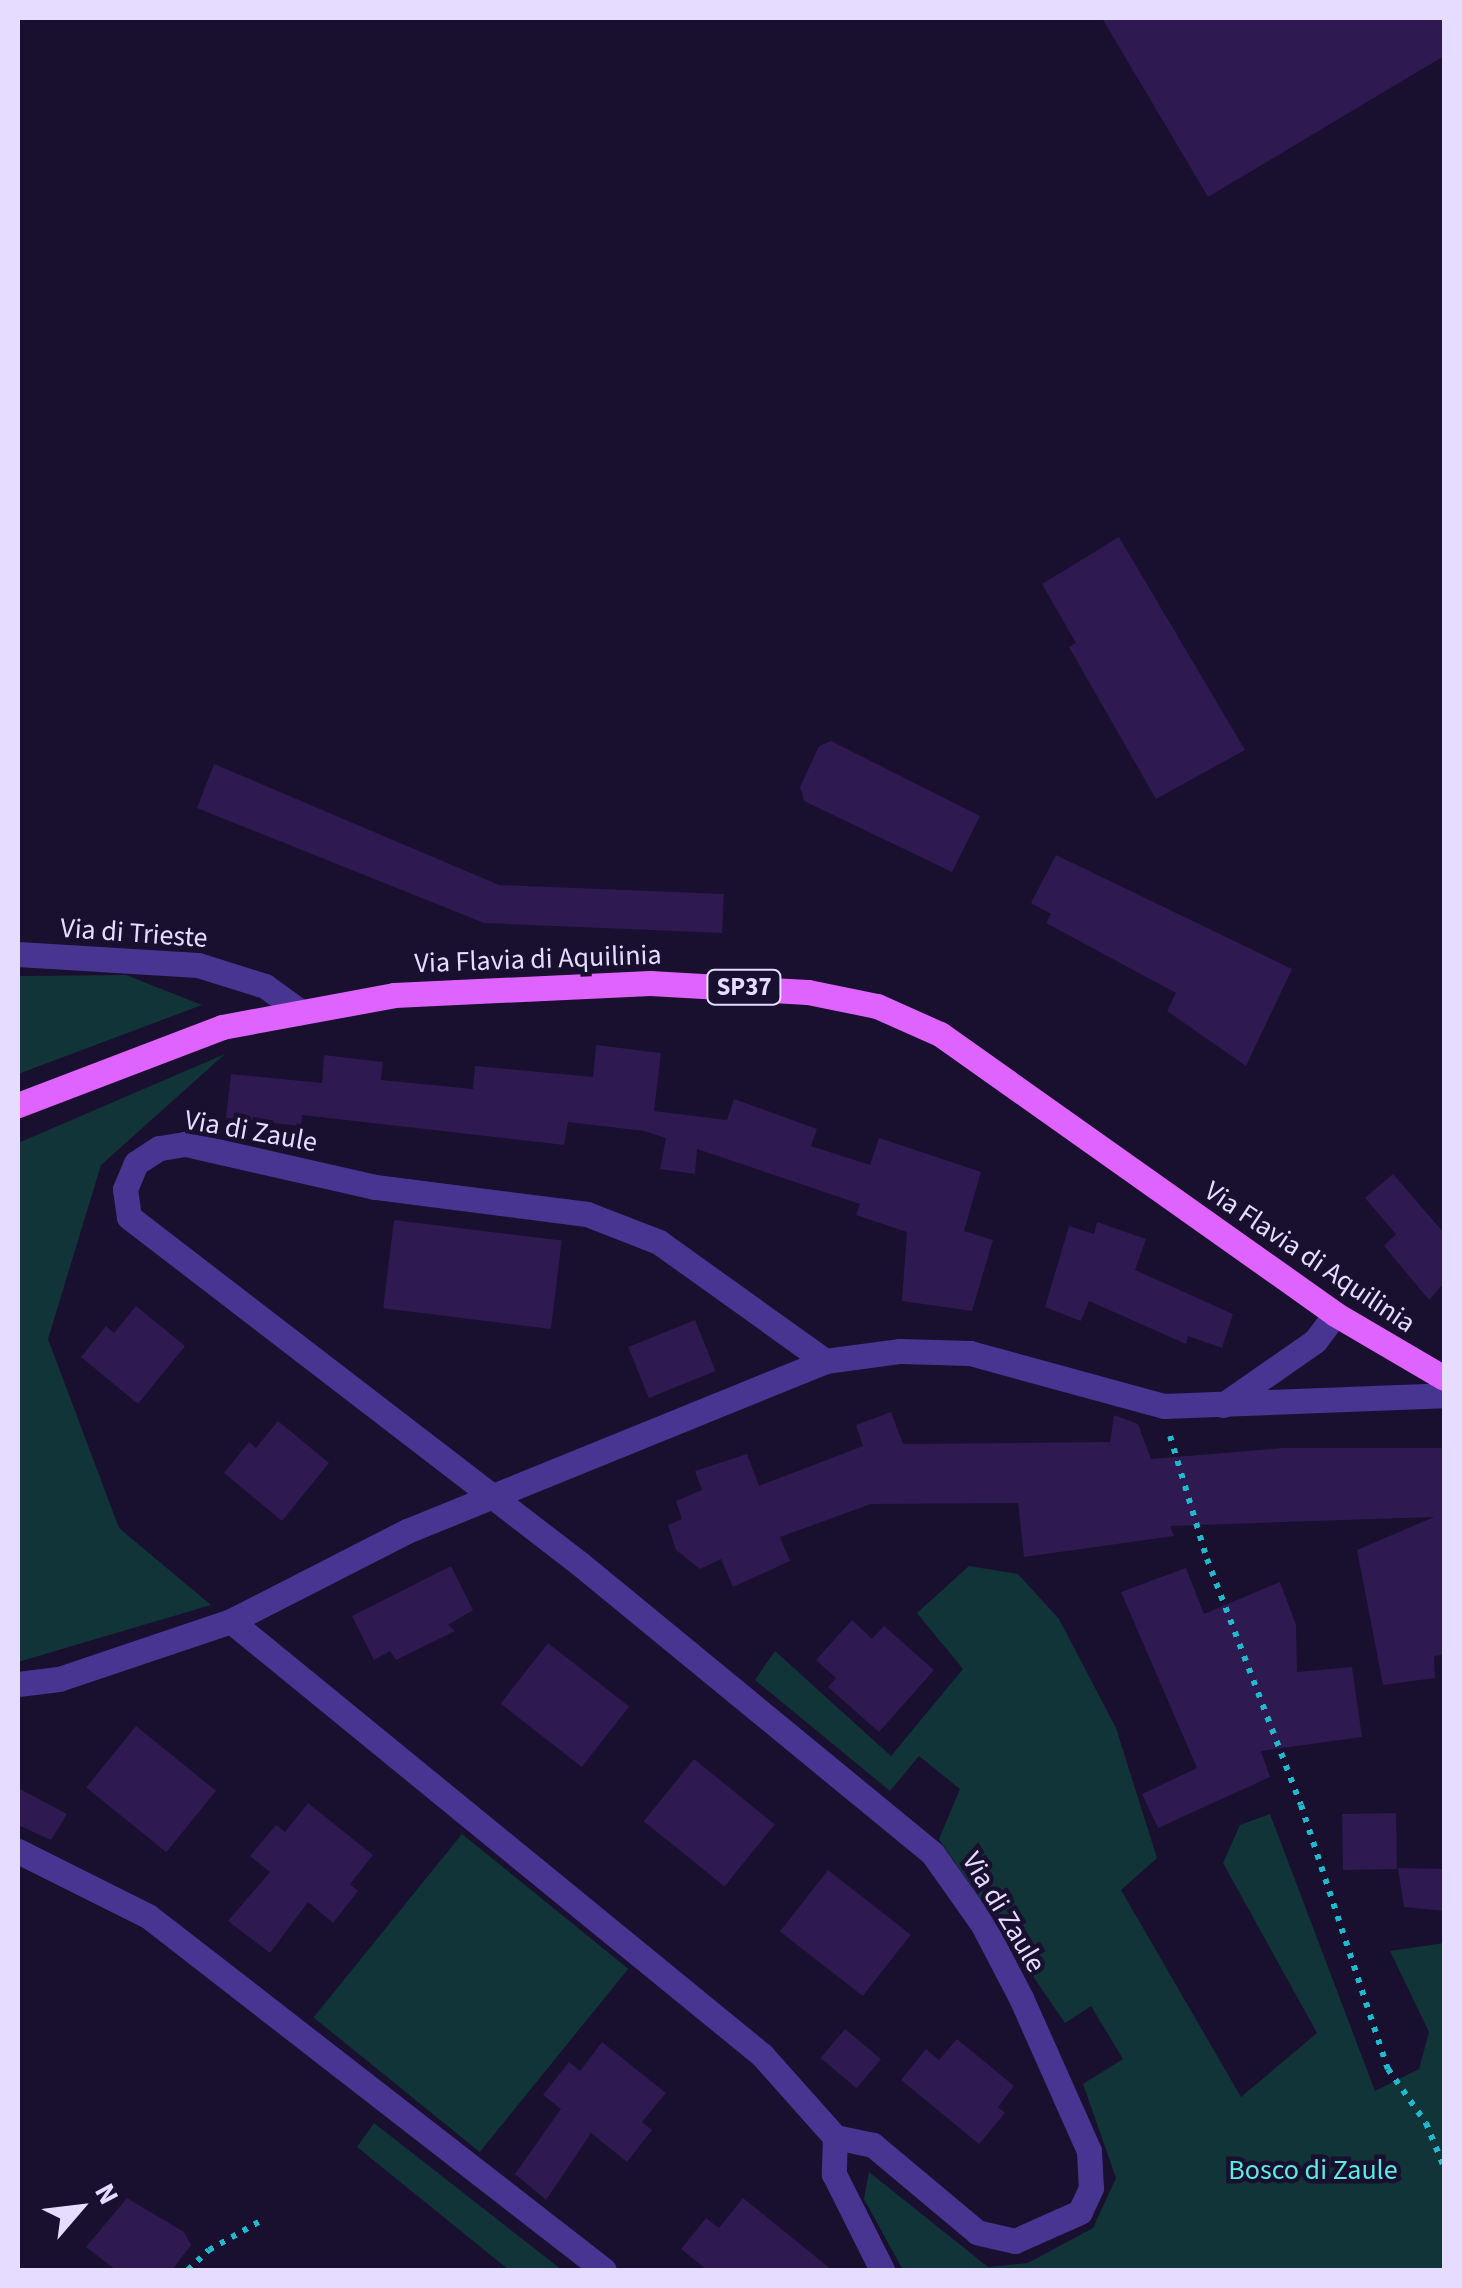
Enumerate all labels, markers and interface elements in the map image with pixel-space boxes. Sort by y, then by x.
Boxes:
street label: Via di Trieste [59,911,209,955]
street label: Via Flavia di Aquilinia [414,938,662,980]
road number: SP37 [704,967,784,1007]
street label: Via di Zaule [182,1103,320,1159]
street label: Via Flavia di Aquilinia [1198,1174,1422,1340]
street label: Via di Zaule [955,1846,1053,1978]
park label: Bosco di Zaule [1228,2153,1398,2187]
north arrow [30,2158,130,2258]
text: N [84,2176,129,2212]

